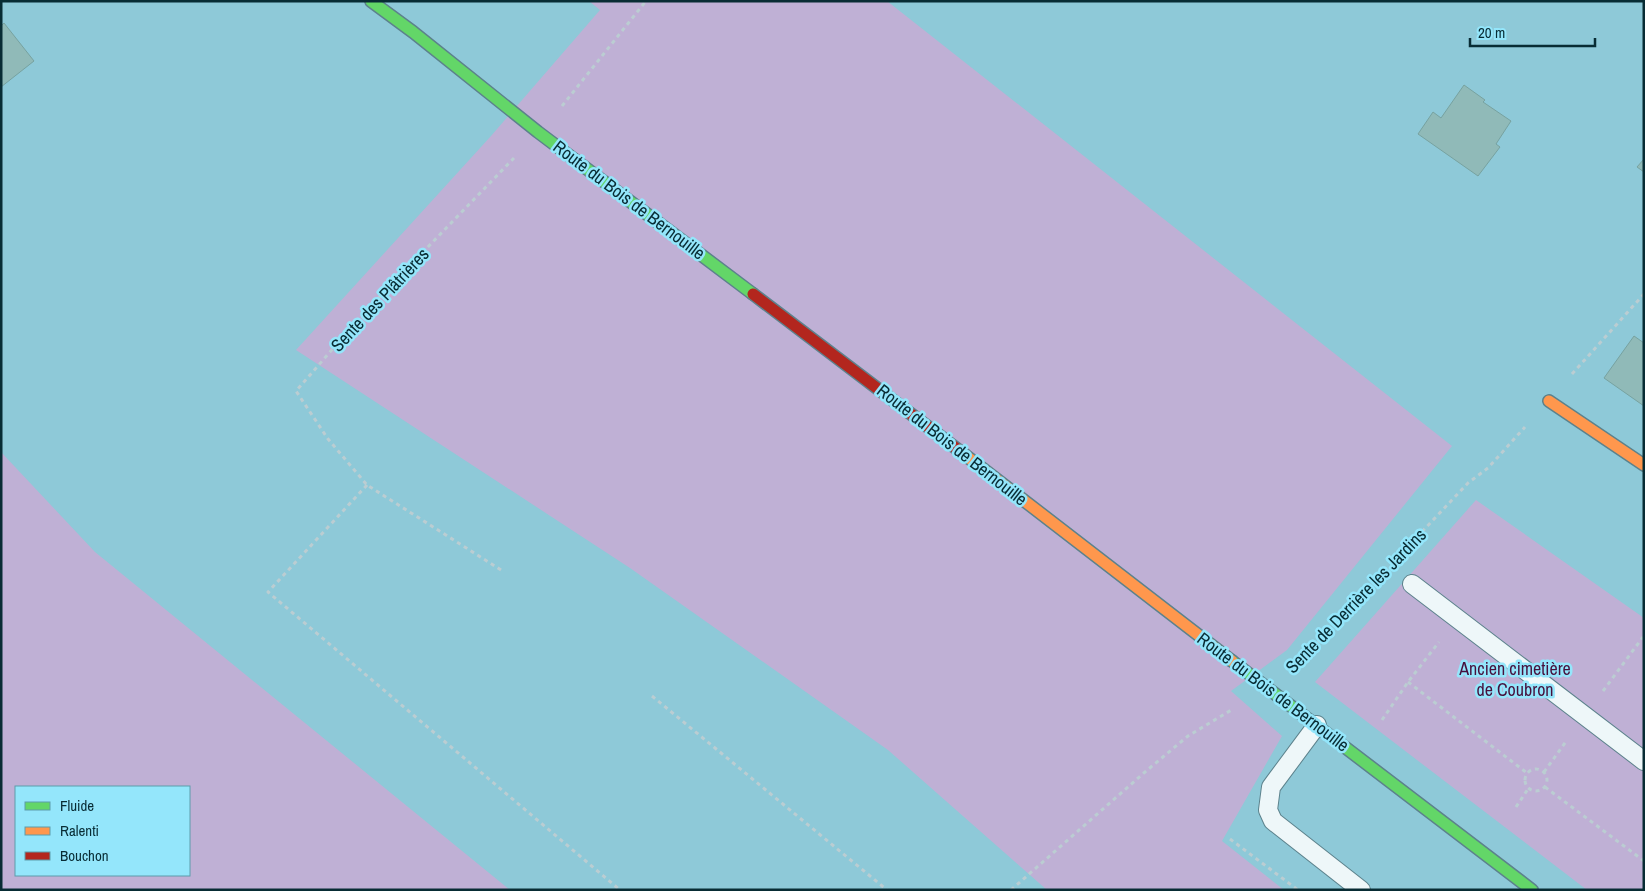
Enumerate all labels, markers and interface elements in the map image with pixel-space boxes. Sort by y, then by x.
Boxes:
scale bar [1470,15,1595,47]
text: 20 m [1478,22,1505,43]
street label: Route du Bois de Bernouille [548,134,711,265]
street label: Sente des Plâtrières [325,242,434,357]
street label: Route du Bois de Bernouille [872,378,1033,511]
street label: Sente de Derrière les Jardins [1280,523,1432,679]
street label: Route du Bois de Bernouille [1192,626,1355,757]
park label: Ancien cimetière de Coubron [1458,656,1571,702]
legend [15,786,190,876]
text: Fluide [60,795,94,816]
text: Ralenti [60,820,99,841]
text: Bouchon [60,845,109,866]

